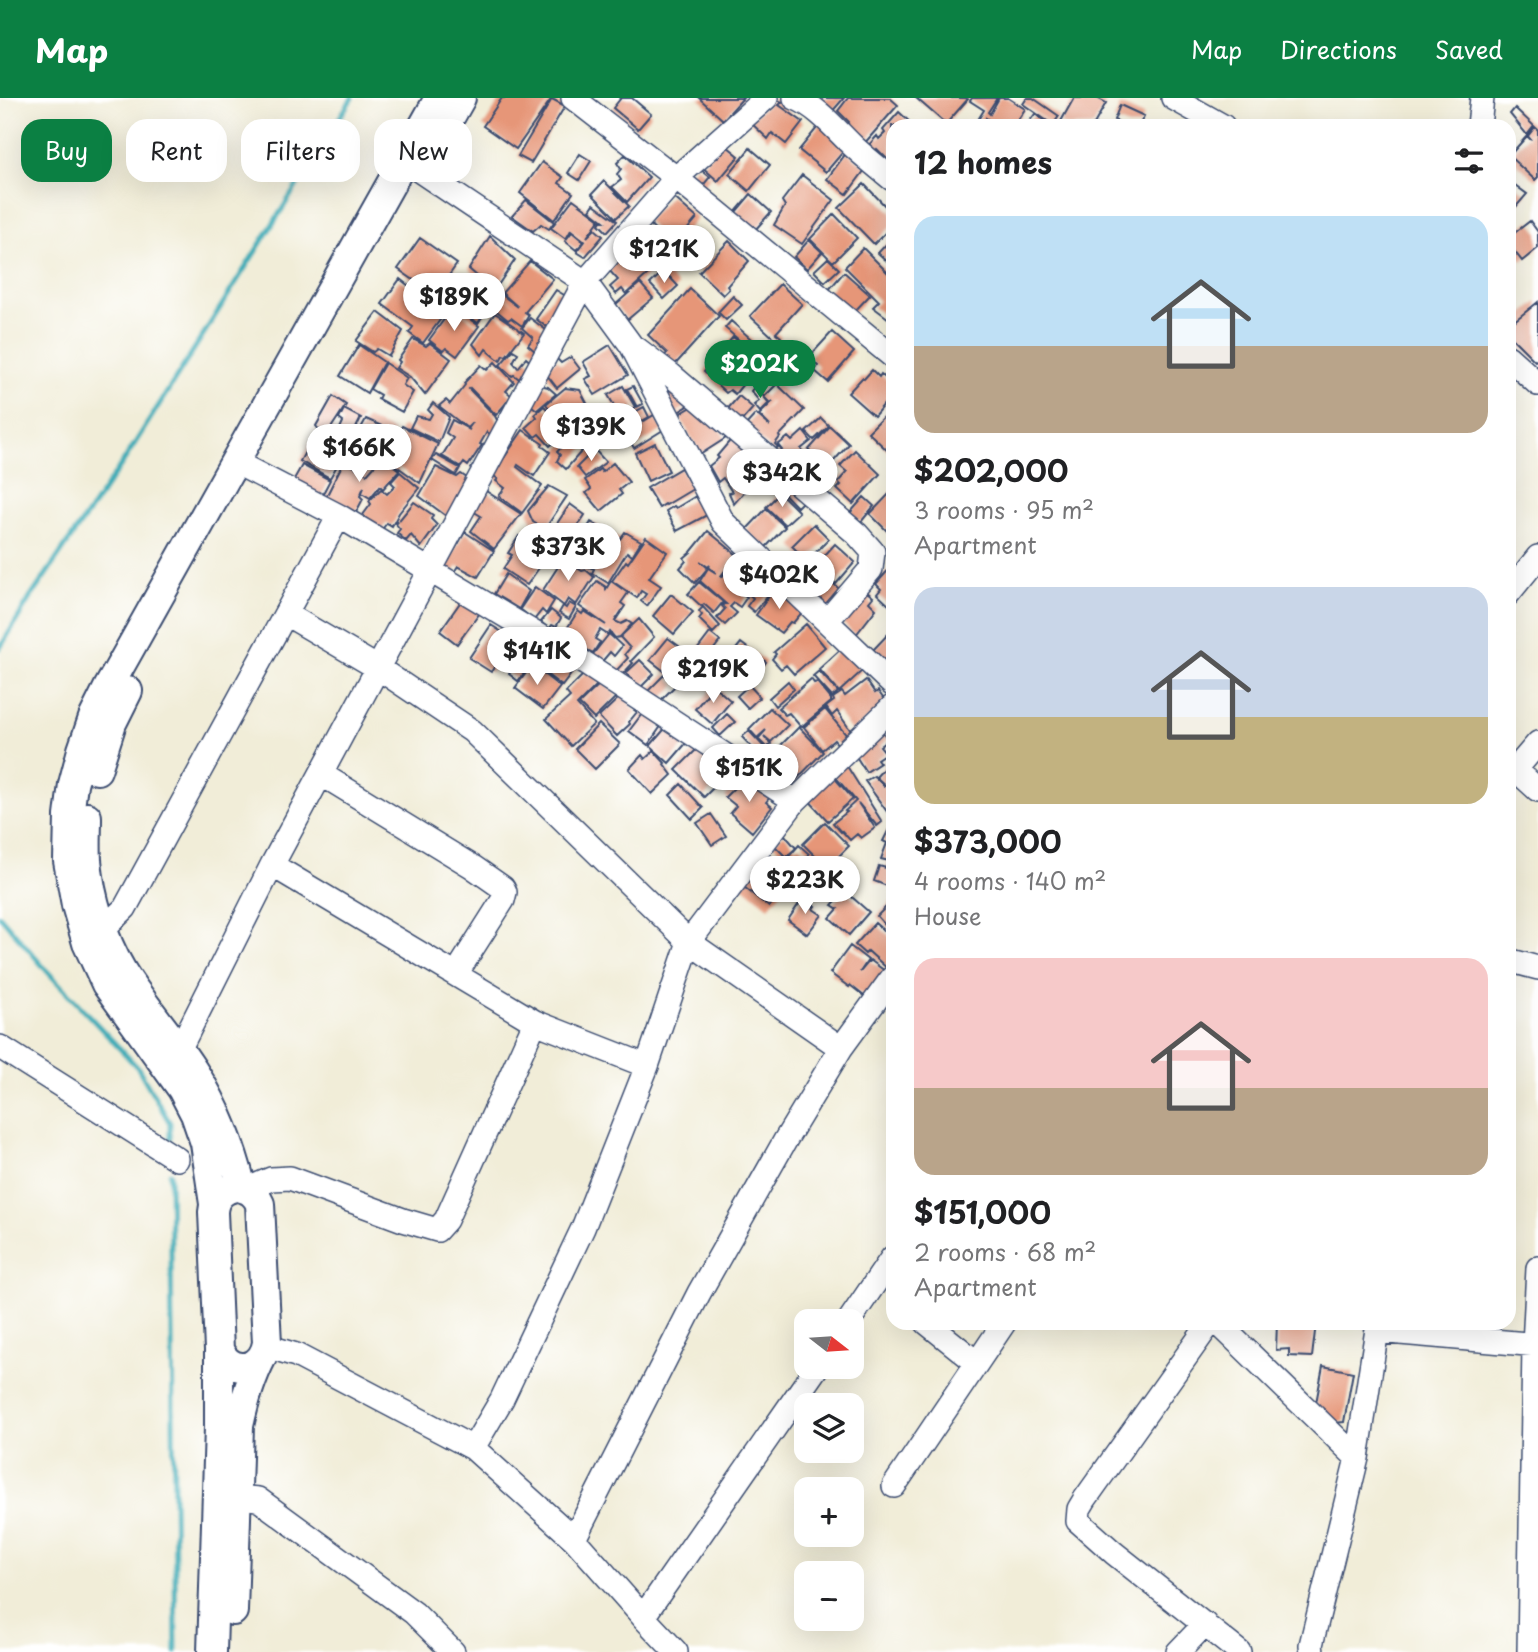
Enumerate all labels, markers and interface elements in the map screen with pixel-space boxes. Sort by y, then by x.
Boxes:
text: Map [35,24,108,74]
text: Map [1191,31,1242,67]
text: Directions [1280,31,1397,67]
text: Saved [1435,31,1503,67]
chip: Buy [21,119,112,182]
chip: Rent [126,119,227,182]
chip: Filters [241,119,360,182]
chip: New [374,119,472,182]
text: 12 homes [914,139,1052,184]
icon: filters [1450,142,1488,180]
pin: $121K [615,226,713,285]
text: $121K [629,230,699,265]
icon: home [1138,261,1264,387]
pin: $189K [405,274,503,333]
text: $189K [419,278,489,313]
pin: $202K [711,341,809,400]
text: $202K [721,345,799,380]
pin: $139K [542,404,640,463]
text: $139K [556,408,626,443]
pin: $166K [310,424,408,484]
text: $166K [322,429,396,464]
text: $202,000 [914,447,1069,492]
pin: $342K [733,450,831,509]
text: $342K [742,454,822,489]
text: 3 rooms · 95 m² [914,492,1094,527]
pin: $373K [519,524,617,583]
text: Apartment [914,527,1037,562]
text: $373K [531,528,605,563]
pin: $402K [730,552,828,611]
text: $402K [739,556,819,591]
pin: $141K [488,628,586,687]
text: $141K [503,632,571,667]
icon: home [1138,632,1264,758]
pin: $219K [664,646,762,705]
text: $219K [677,650,749,685]
pin: $151K [700,744,798,804]
text: $151K [715,749,783,784]
text: $373,000 [914,818,1062,863]
pin: $223K [756,856,854,916]
text: $223K [766,861,844,896]
text: 4 rooms · 140 m² [914,863,1106,898]
text: House [914,898,981,933]
icon: home [1138,1003,1264,1129]
text: $151,000 [914,1189,1051,1234]
text: 2 rooms · 68 m² [914,1234,1096,1269]
text: Apartment [914,1269,1037,1304]
north arrow [794,1309,864,1379]
map controls [794,1309,864,1631]
button: layers [794,1393,864,1463]
button: + [794,1477,864,1547]
button: − [794,1561,864,1631]

